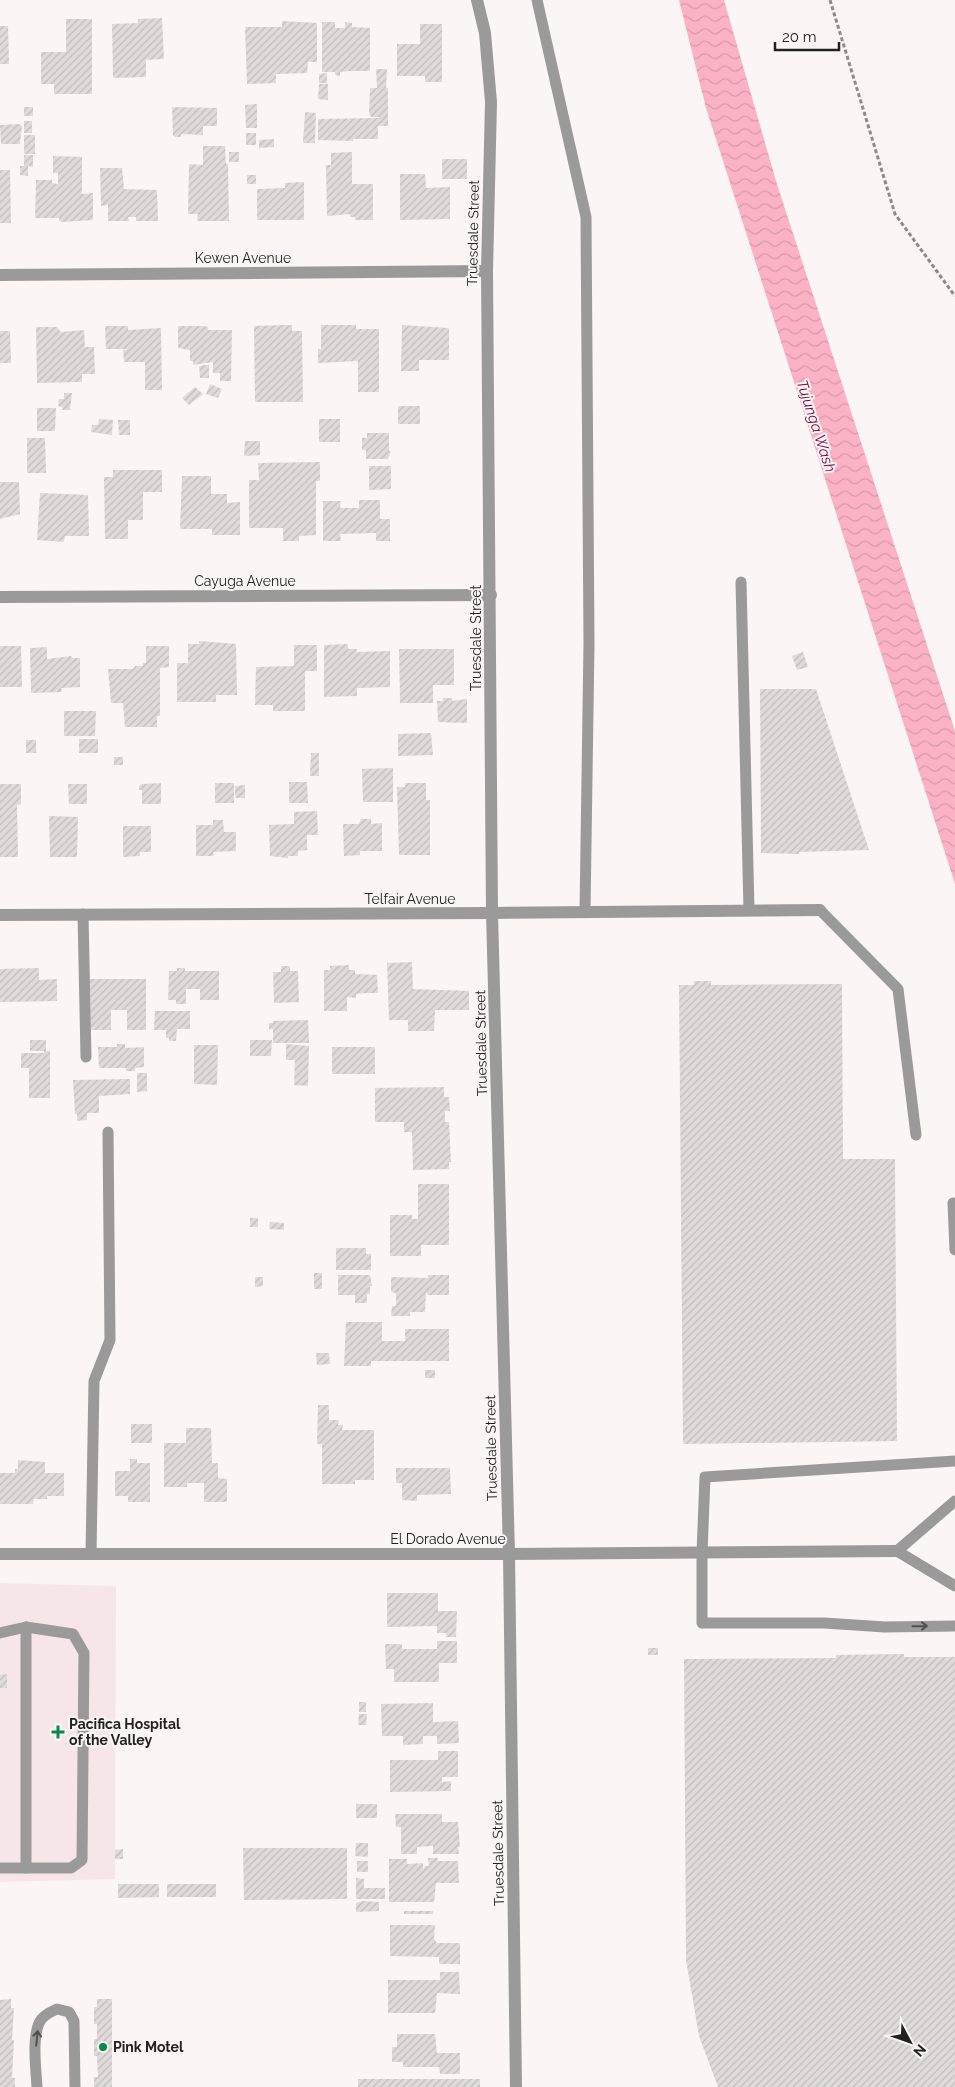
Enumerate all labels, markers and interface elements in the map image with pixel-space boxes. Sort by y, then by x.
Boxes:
scale bar [775,20,839,52]
text: 20 m [782,28,817,46]
street label: Truesdale Street [464,179,482,286]
street label: Kewen Avenue [195,250,291,266]
water label: Tujunga Wash [793,378,839,474]
street label: Cayuga Avenue [194,573,296,589]
street label: Truesdale Street [468,585,484,691]
street label: Telfair Avenue [364,891,456,907]
street label: Truesdale Street [472,989,490,1096]
street label: Truesdale Street [482,1394,500,1501]
street label: El Dorado Avenue [390,1531,506,1547]
one-way arrow [912,1622,928,1631]
place label: Pacifica Hospital of the Valley [69,1716,181,1748]
marker: Pacifica Hospital of the Valley [51,1725,65,1739]
street label: Truesdale Street [489,1799,507,1906]
north arrow [885,2017,935,2067]
one-way arrow [32,2031,42,2047]
place label: Pink Motel [113,2039,184,2055]
marker: Pink Motel [97,2041,109,2053]
text: N [910,2041,929,2060]

